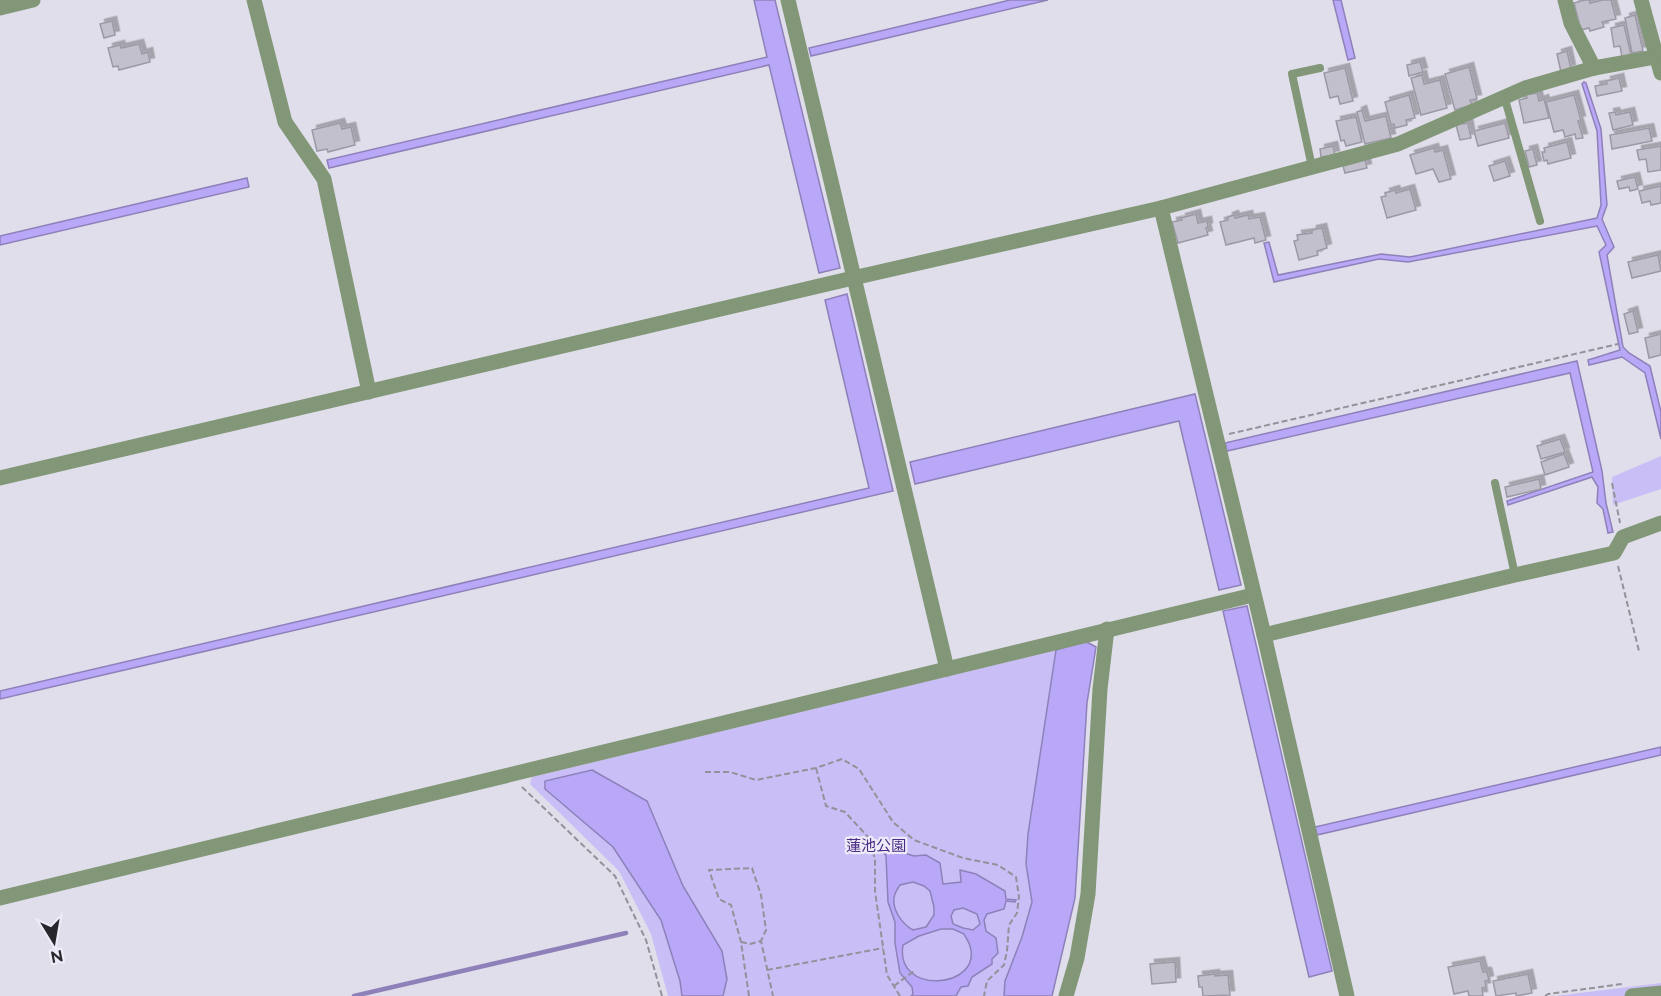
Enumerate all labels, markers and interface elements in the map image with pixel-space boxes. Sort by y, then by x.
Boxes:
park label: 蓮池公園 [846,837,906,855]
north arrow [24,912,84,972]
text: N [49,946,65,967]

